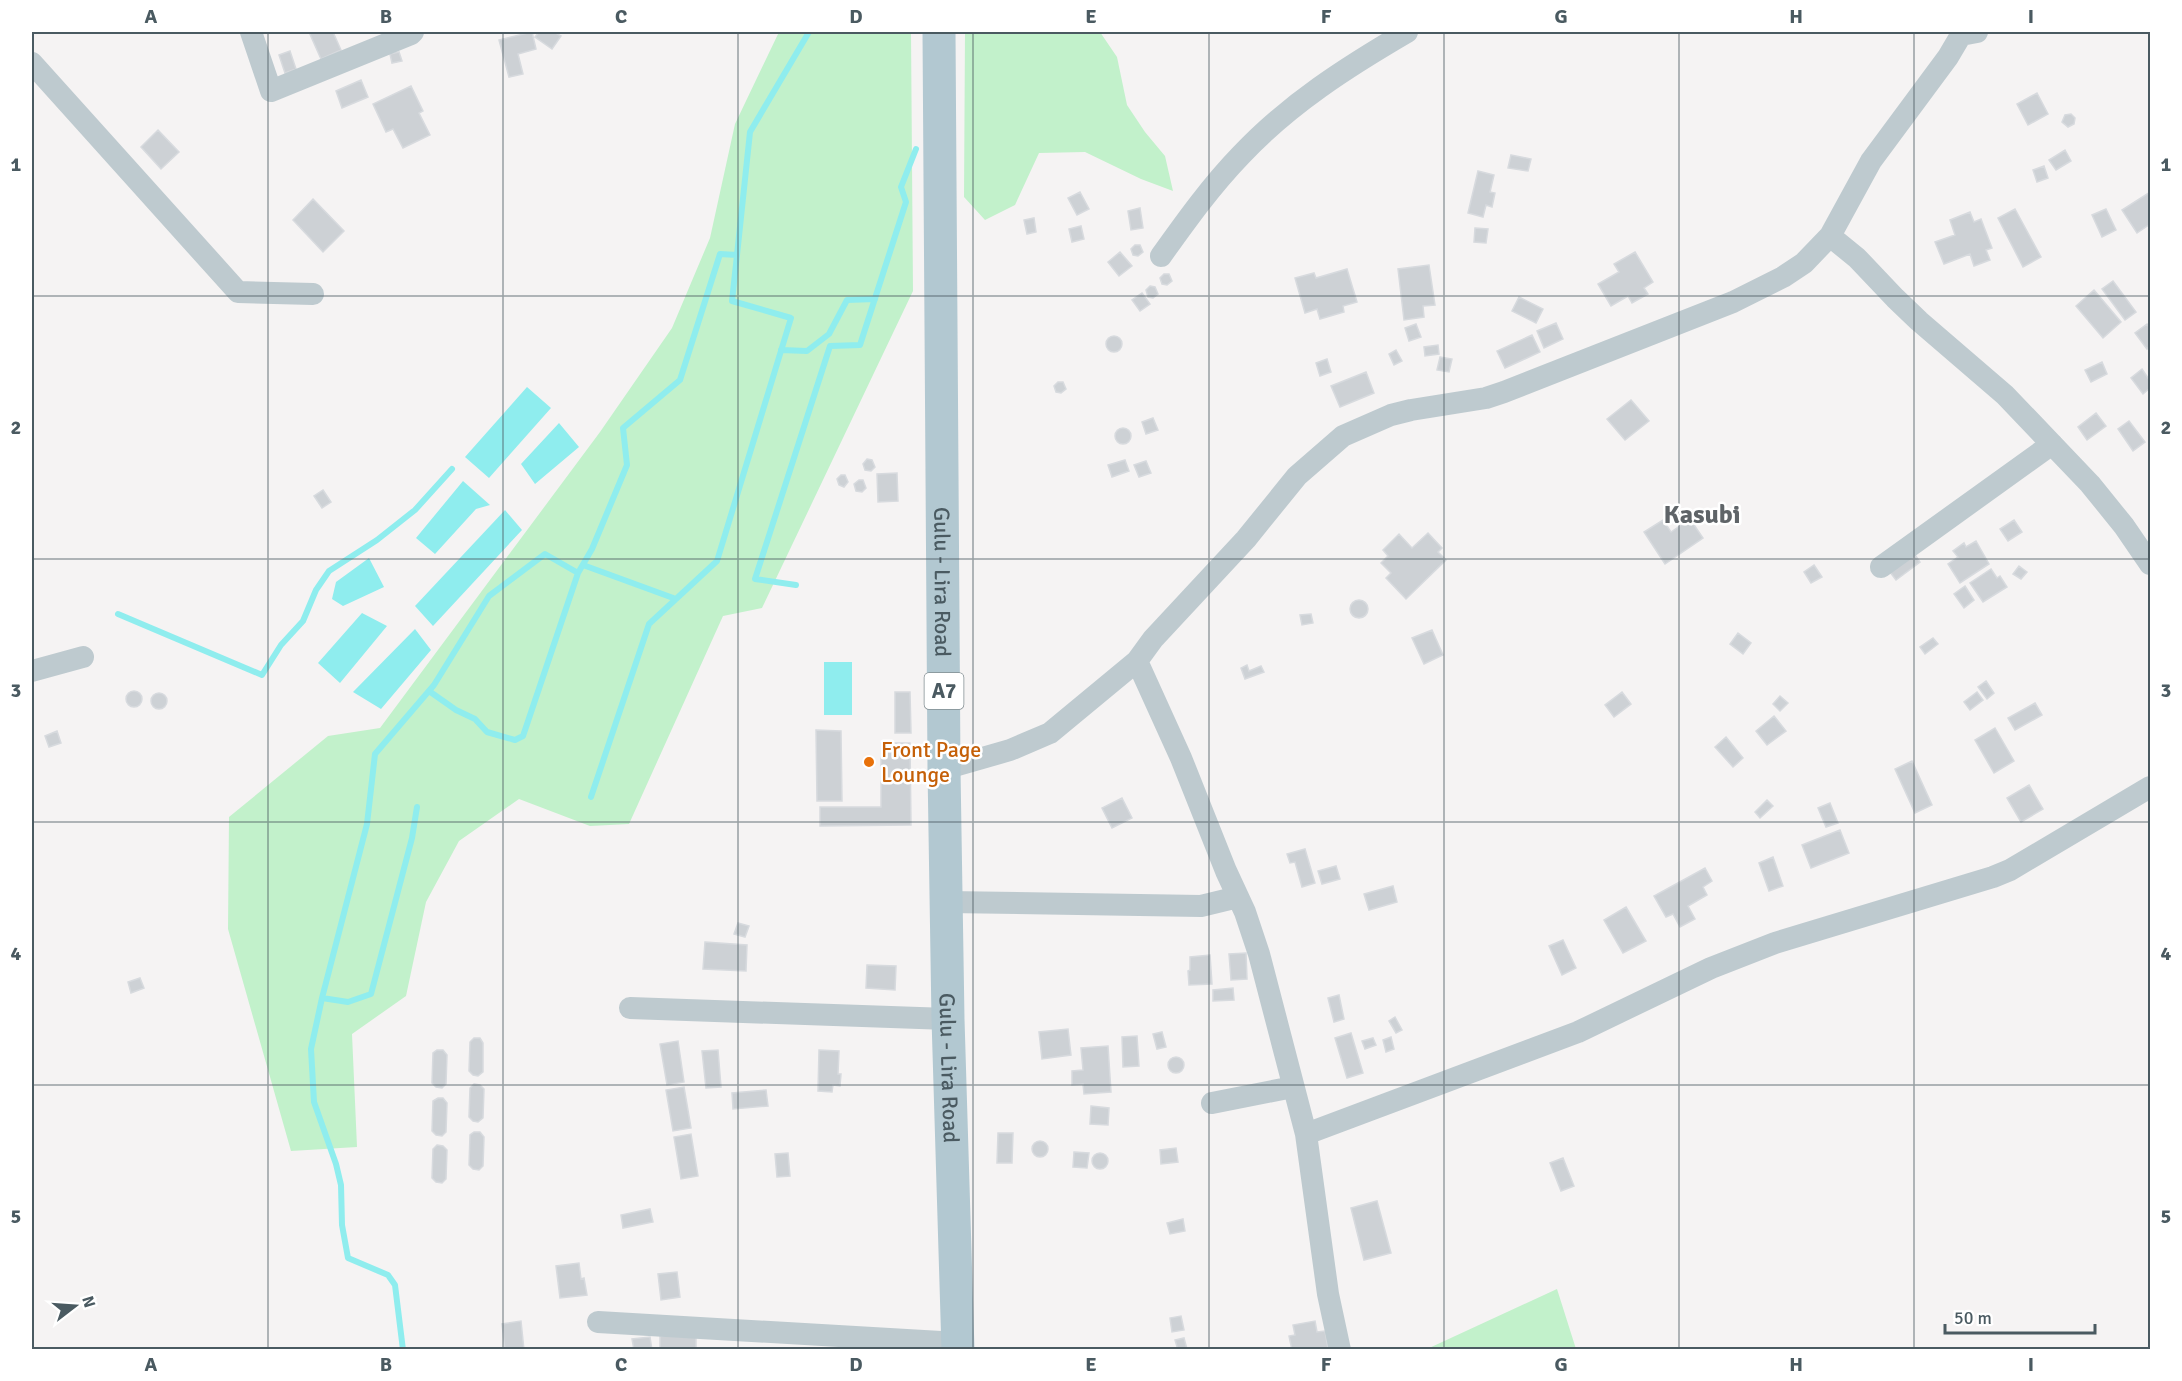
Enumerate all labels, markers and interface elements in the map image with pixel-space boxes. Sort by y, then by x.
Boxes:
text: A [145,4,158,29]
text: B [380,4,392,29]
text: C [615,4,627,29]
text: D [849,4,863,29]
text: E [1085,4,1097,29]
text: F [1321,4,1332,29]
text: G [1554,4,1568,29]
text: H [1789,4,1803,29]
text: I [2028,4,2034,29]
text: 1 [11,152,22,177]
text: 1 [2161,152,2172,177]
text: 2 [11,415,21,440]
text: 2 [2161,415,2171,440]
district label: Kasubi [1664,499,1740,531]
street label: Gulu - Lira Road [928,507,956,657]
road number: A7 [924,673,964,709]
text: 3 [11,678,21,703]
text: 3 [2161,678,2171,703]
place label: Front Page Lounge [881,736,981,788]
marker: Front Page Lounge [862,755,876,769]
text: 4 [11,941,22,966]
text: 4 [2161,941,2172,966]
street label: Gulu - Lira Road [934,993,965,1143]
text: 5 [11,1204,21,1229]
text: 5 [2161,1204,2171,1229]
north arrow [45,1276,105,1336]
text: N [77,1294,100,1310]
scale bar [1945,1297,2095,1335]
text: 50 m [1954,1307,1992,1329]
text: A [145,1352,158,1377]
text: B [380,1352,392,1377]
text: C [615,1352,627,1377]
text: D [849,1352,863,1377]
text: E [1085,1352,1097,1377]
text: F [1321,1352,1332,1377]
text: G [1554,1352,1568,1377]
text: H [1789,1352,1803,1377]
text: I [2028,1352,2034,1377]

